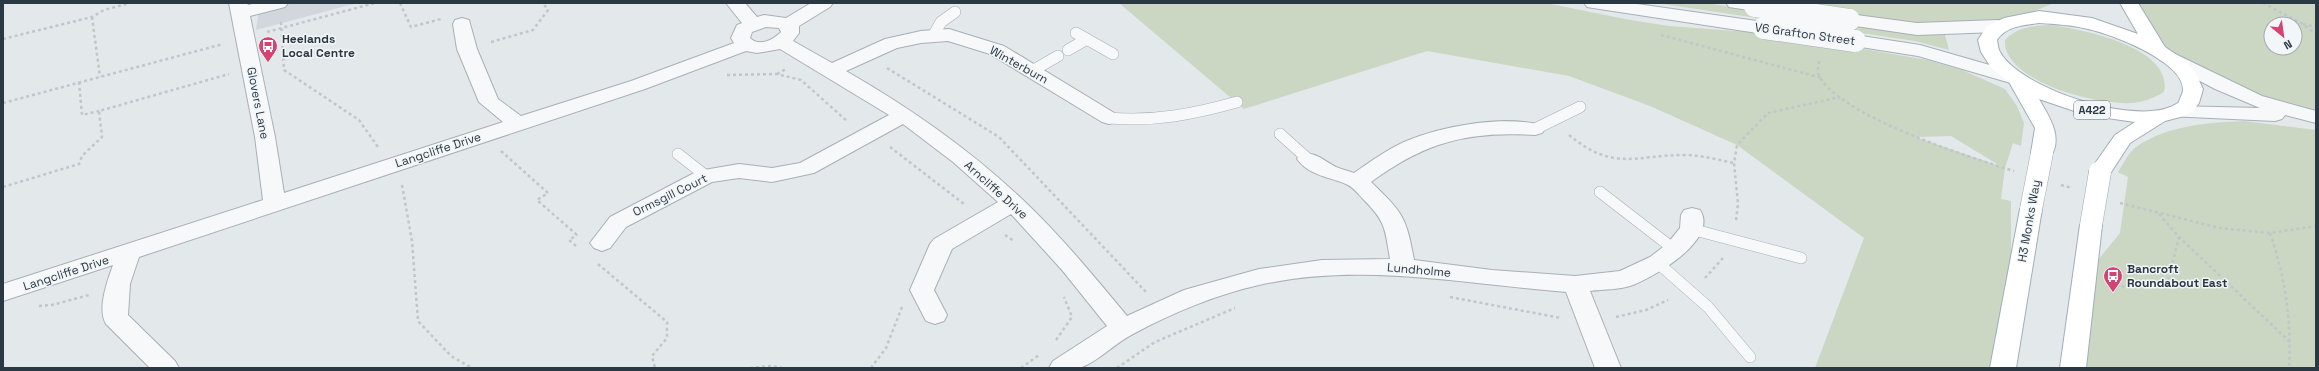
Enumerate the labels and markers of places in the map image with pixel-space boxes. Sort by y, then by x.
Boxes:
place label: Heelands Local Centre [282,31,355,61]
bus stop icon: Heelands Local Centre [257,35,279,63]
place label: Bancroft Roundabout East [2127,261,2227,291]
bus stop icon: Bancroft Roundabout East [2102,265,2124,293]

